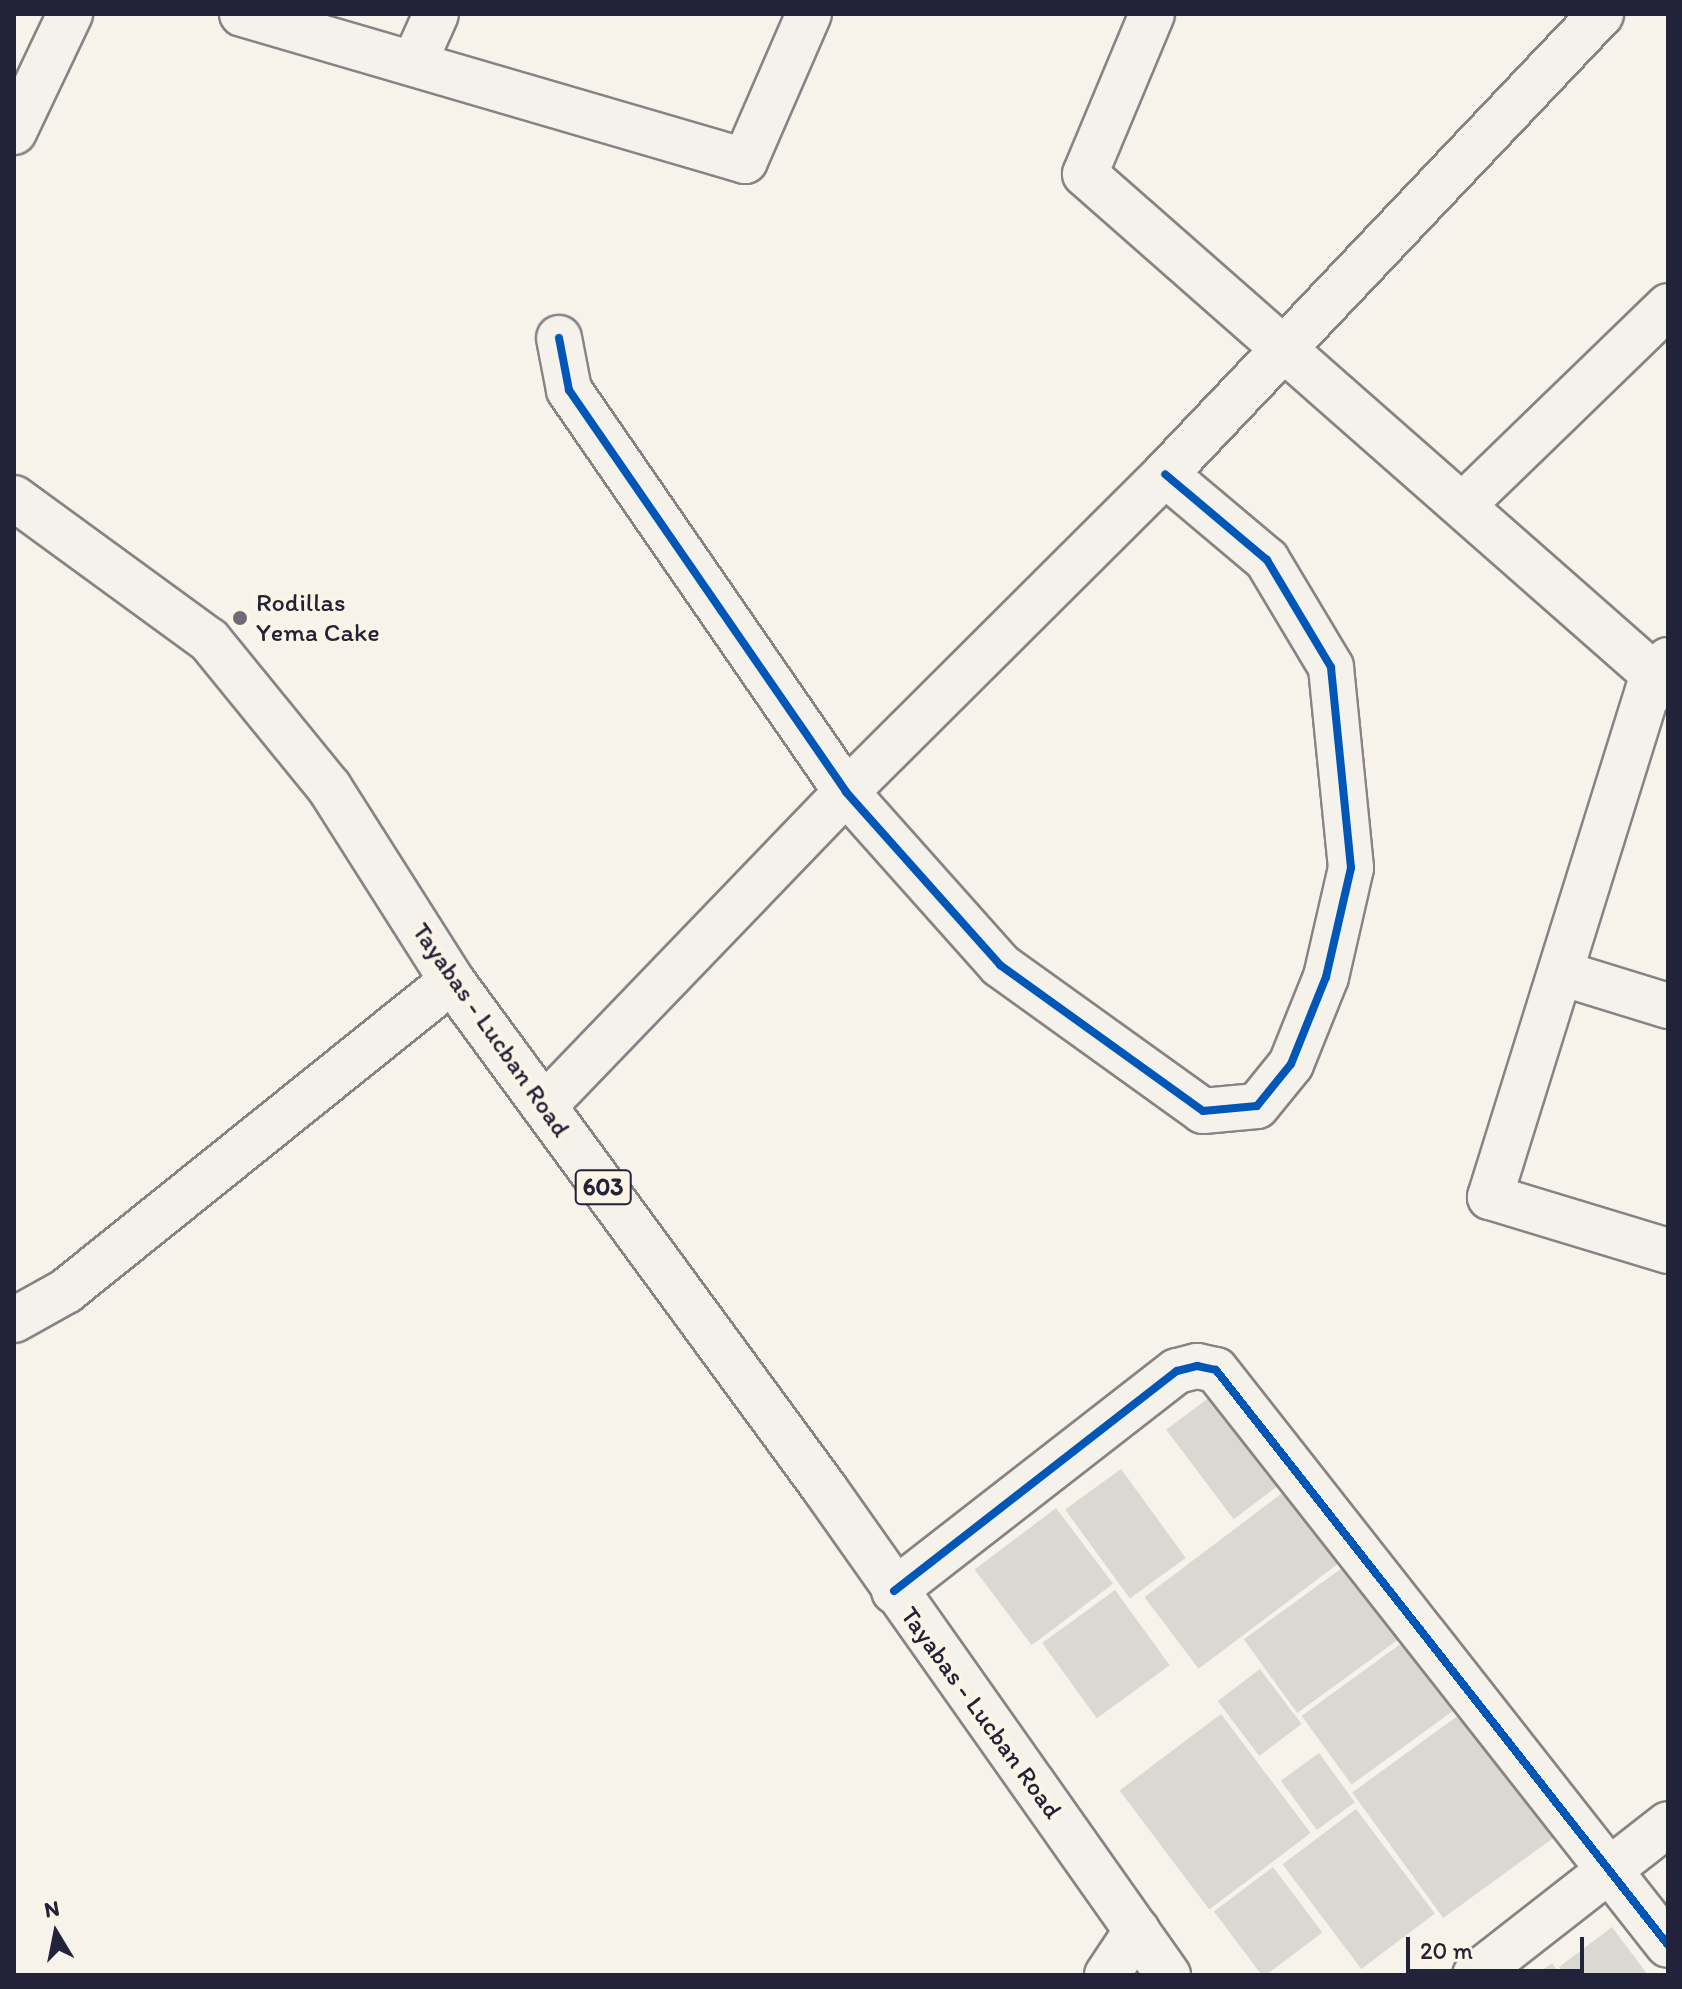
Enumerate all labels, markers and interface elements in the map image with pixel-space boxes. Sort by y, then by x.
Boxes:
place label: Rodillas Yema Cake [256,587,380,648]
marker: Rodillas Yema Cake [231,609,249,627]
street label: Tayabas - Lucban Road [406,917,576,1143]
road number: 603 [573,1167,633,1207]
street label: Tayabas - Lucban Road [894,1601,1068,1825]
north arrow [16,1893,96,1973]
text: N [42,1894,61,1923]
scale bar [1410,1921,1588,1971]
text: 20 m [1420,1936,1473,1965]

